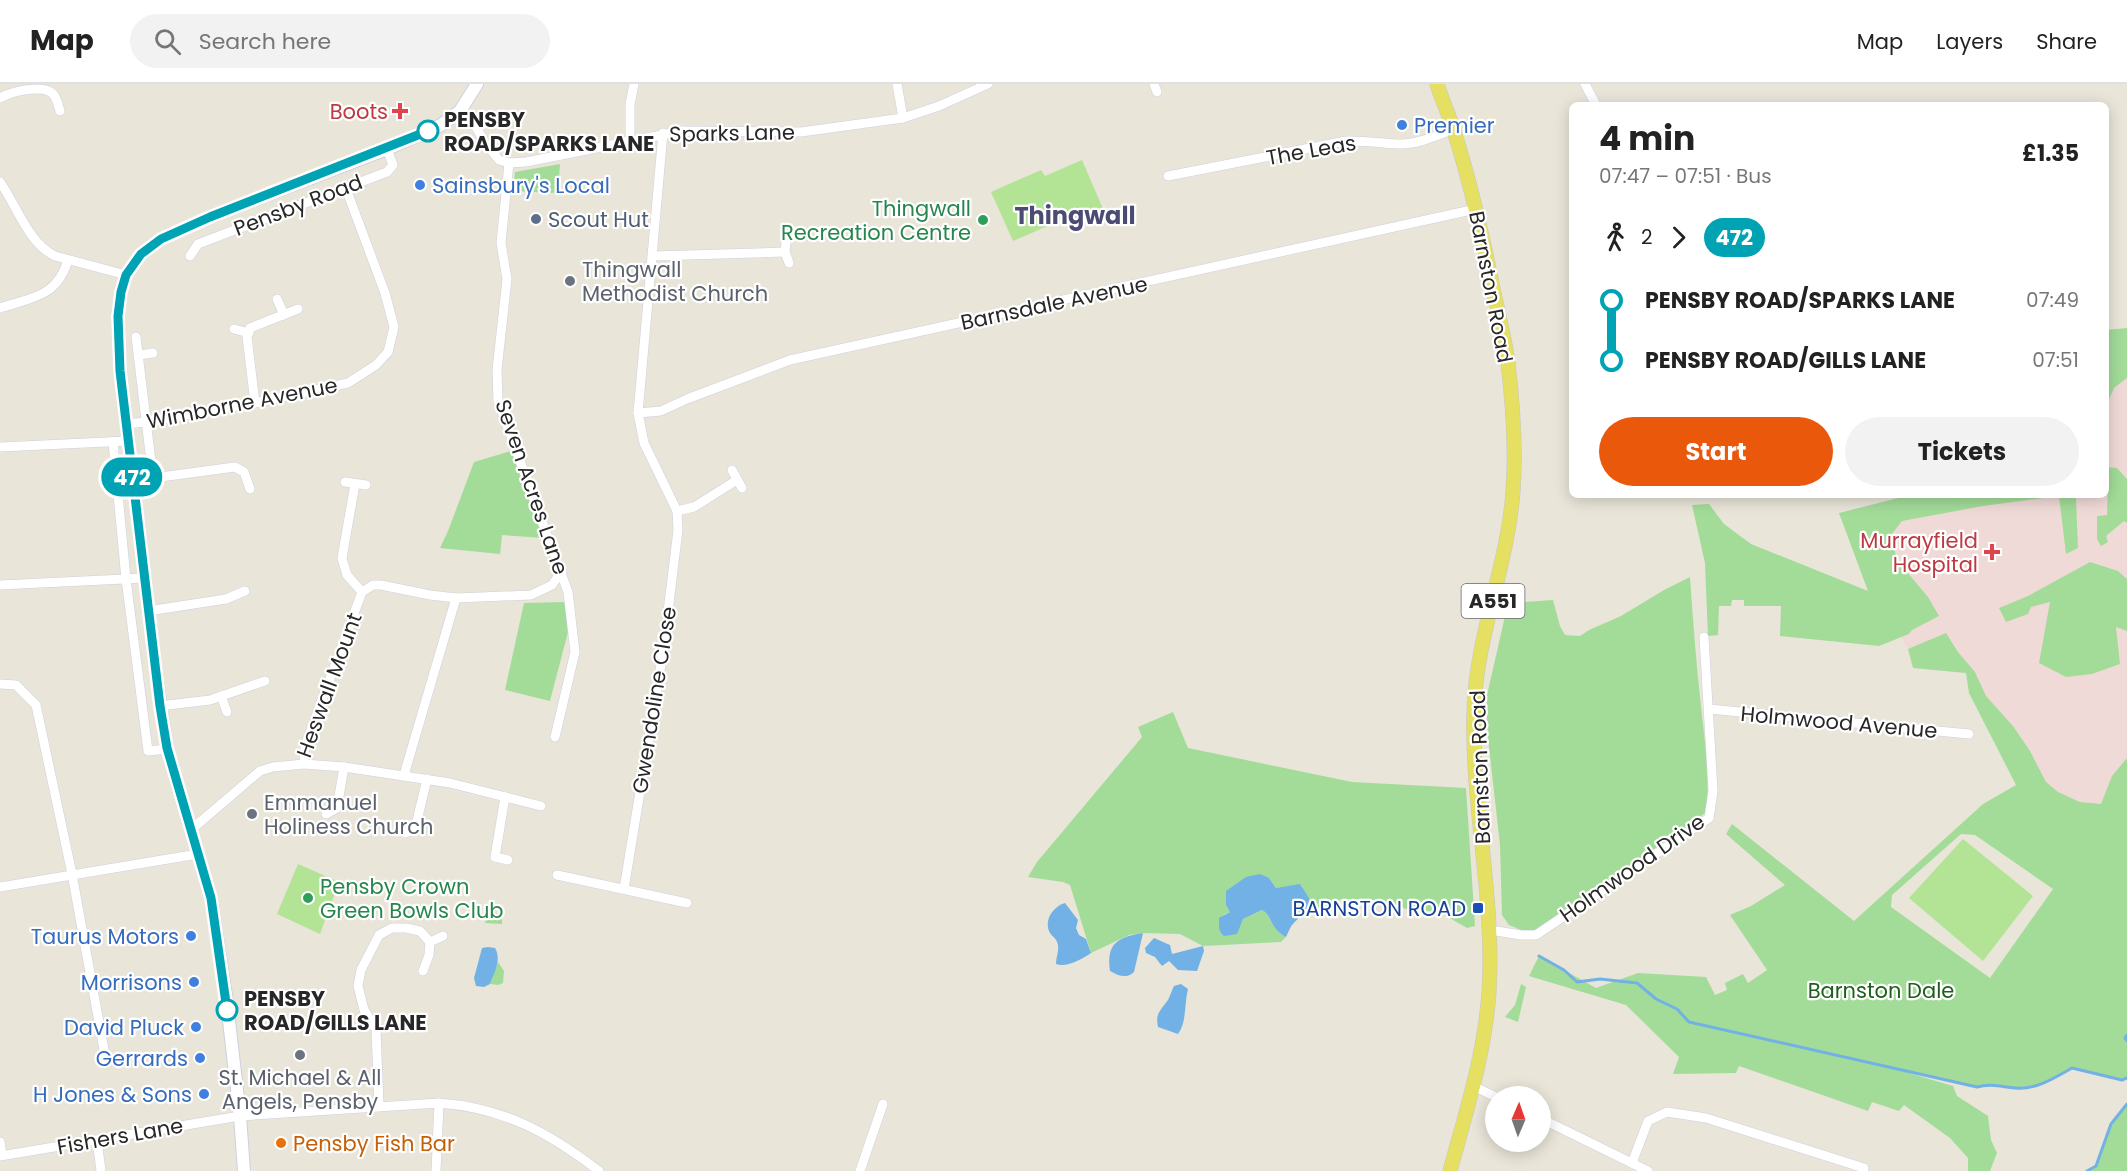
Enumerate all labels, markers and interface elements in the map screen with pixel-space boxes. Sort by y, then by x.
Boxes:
search box [130,14,550,68]
text: Map [30,21,94,60]
icon: search [151,25,184,58]
text: Search here [199,26,331,57]
text: Map [1857,27,1903,56]
text: Layers [1936,27,2003,56]
text: Share [2036,27,2097,56]
place label: Boots [330,97,388,126]
marker: Boots [393,104,407,118]
place label: PENSBY ROAD/SPARKS LANE [444,105,654,158]
place label: Premier [1414,111,1495,140]
text: 4 min [1599,115,1695,162]
street label: Sparks Lane [669,117,795,149]
marker: Premier [1395,118,1409,132]
marker: PENSBY ROAD/SPARKS LANE [417,120,439,142]
street label: The Leas [1264,128,1358,172]
text: £1.35 [2022,138,2079,169]
text: 07:47 – 07:51 · Bus [1599,162,1772,190]
street label: Pensby Road [229,167,367,243]
place label: Sainsbury's Local [432,171,610,200]
marker: Sainsbury's Local [413,178,427,192]
place label: Thingwall Recreation Centre [781,194,971,247]
district label: Thingwall [1014,199,1136,232]
place label: Scout Hut [548,205,649,234]
street label: Barnston Road [1462,209,1520,365]
marker: Scout Hut [529,212,543,226]
marker: Thingwall Recreation Centre [976,213,990,227]
icon: walk [1599,221,1632,254]
icon: forward [1662,221,1695,254]
text: 2 [1641,223,1653,251]
text: 472 [1716,223,1753,252]
place label: Thingwall Methodist Church [582,255,768,308]
street label: Barnsdale Avenue [958,269,1150,337]
marker: Thingwall Methodist Church [563,274,577,288]
text: PENSBY ROAD/SPARKS LANE [1645,285,1955,316]
text: 07:49 [2026,286,2079,314]
text: PENSBY ROAD/GILLS LANE [1645,345,1926,376]
text: 07:51 [2032,346,2079,374]
street label: Wimborne Avenue [144,370,340,436]
street label: Seven Acres Lane [488,396,576,578]
button: Start [1599,417,1833,486]
button: Tickets [1845,417,2079,486]
line badge: 472 [98,458,166,496]
text: 472 [113,463,151,492]
place label: Murrayfield Hospital [1860,526,1978,579]
marker: Murrayfield Hospital [1983,543,2001,561]
road number: A551 [1462,584,1524,618]
street label: Gwendoline Close [625,604,683,796]
street label: Heswall Mount [289,609,369,761]
street label: Barnston Road [1463,690,1497,844]
street label: Holmwood Avenue [1739,699,1939,745]
place label: Emmanuel Holiness Church [264,788,433,841]
marker: Emmanuel Holiness Church [245,807,259,821]
street label: Holmwood Drive [1554,807,1710,929]
place label: Pensby Crown Green Bowls Club [320,872,504,925]
marker: Pensby Crown Green Bowls Club [301,891,315,905]
place label: BARNSTON ROAD [1293,894,1466,923]
marker: BARNSTON ROAD [1471,901,1485,915]
place label: Taurus Motors [31,922,179,951]
marker: Taurus Motors [184,929,198,943]
place label: Morrisons [81,968,182,997]
marker: Morrisons [187,975,201,989]
park label: Barnston Dale [1808,976,1954,1005]
place label: PENSBY ROAD/GILLS LANE [244,984,427,1037]
marker: PENSBY ROAD/GILLS LANE [216,999,238,1021]
place label: David Pluck [64,1013,184,1042]
marker: David Pluck [189,1020,203,1034]
place label: Gerrards [96,1044,188,1073]
marker: St. Michael & All Angels, Pensby [293,1048,307,1062]
marker: Gerrards [193,1051,207,1065]
place label: St. Michael & All Angels, Pensby [218,1063,382,1116]
place label: H Jones & Sons [33,1080,192,1109]
north arrow [1485,1086,1551,1152]
map controls [1485,1086,1551,1152]
marker: H Jones & Sons [197,1087,211,1101]
street label: Fishers Lane [55,1111,185,1161]
place label: Pensby Fish Bar [293,1129,455,1158]
marker: Pensby Fish Bar [274,1136,288,1150]

